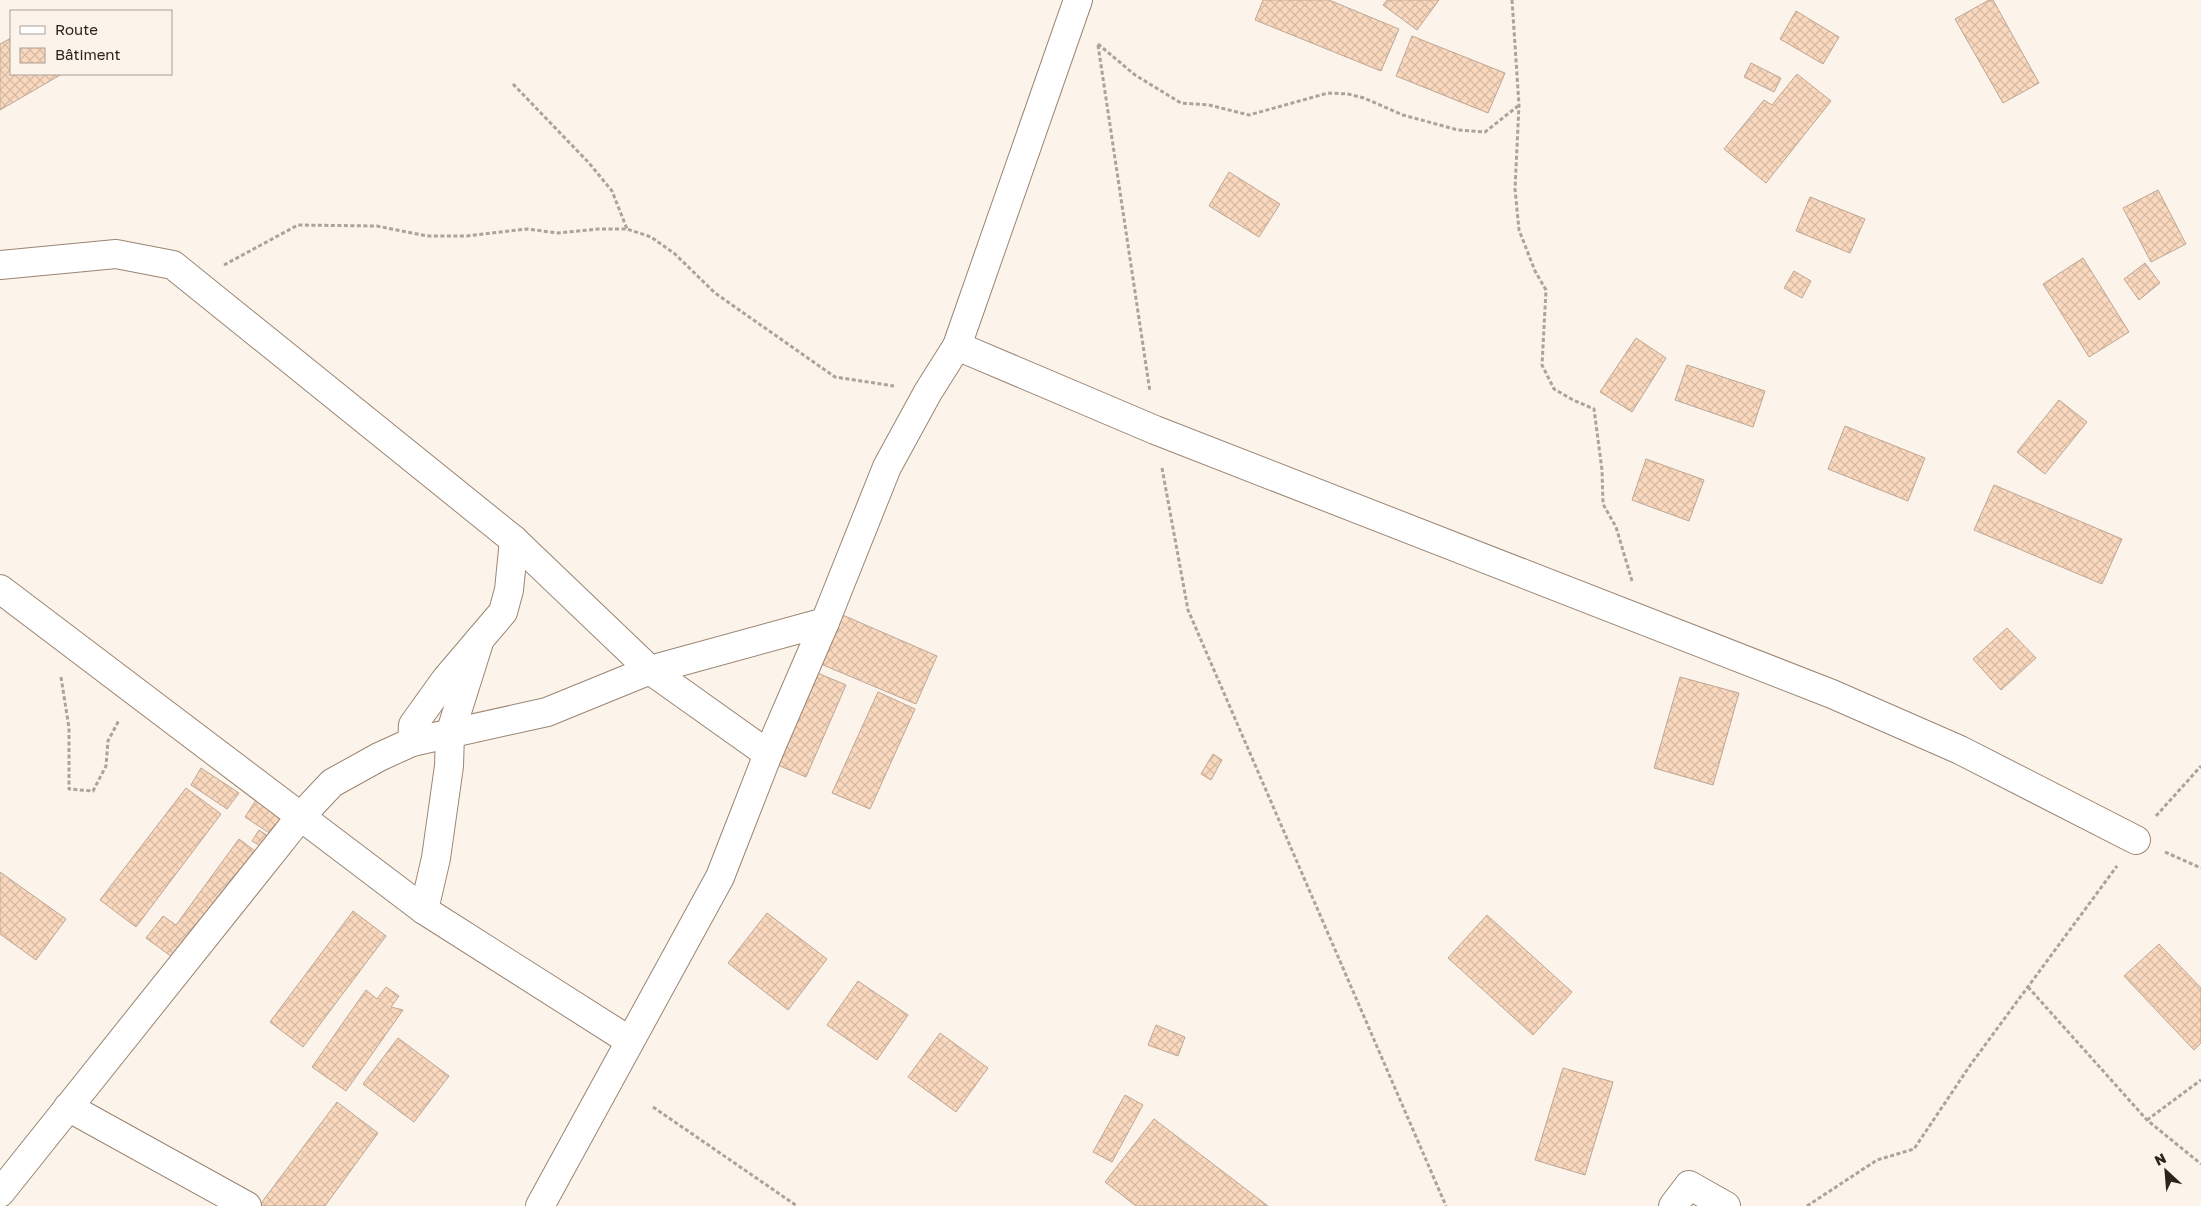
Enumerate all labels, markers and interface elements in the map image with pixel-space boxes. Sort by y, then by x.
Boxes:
legend [10,10,172,75]
text: Route [55,20,98,38]
text: Bâtiment [55,45,120,63]
north arrow [2141,1146,2191,1196]
text: N [2152,1149,2169,1169]

